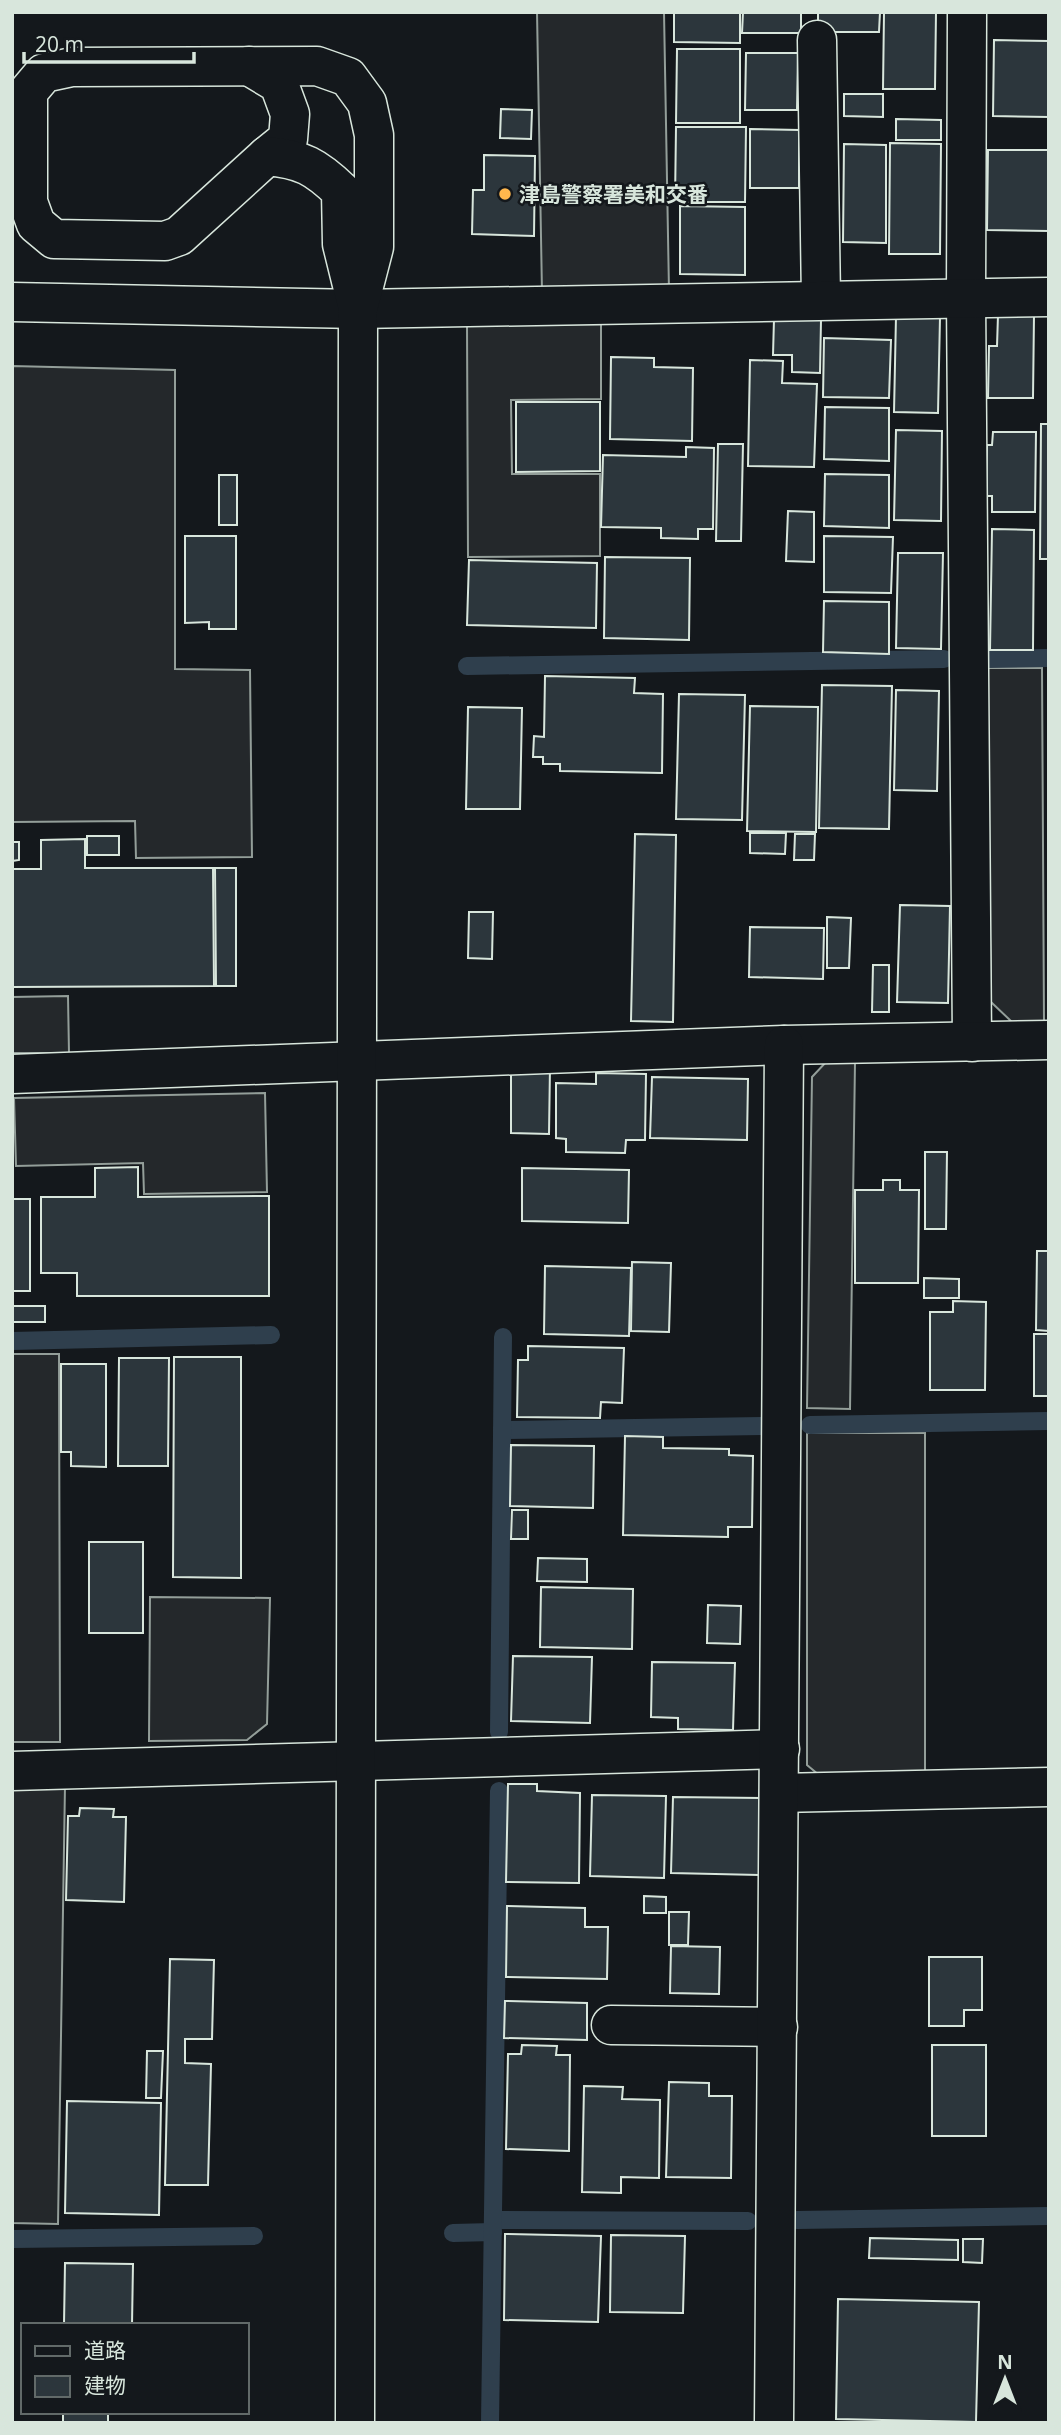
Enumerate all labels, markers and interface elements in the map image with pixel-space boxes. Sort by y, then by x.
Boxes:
scale bar [24,21,194,65]
text: 20 m [35,30,84,58]
place label: 津島警察署美和交番 [519,180,708,208]
marker: 津島警察署美和交番 [497,186,513,202]
legend [21,2323,248,2414]
text: 道路 [84,2336,126,2364]
north arrow [970,2344,1040,2414]
text: N [997,2349,1013,2375]
text: 建物 [84,2371,126,2399]

